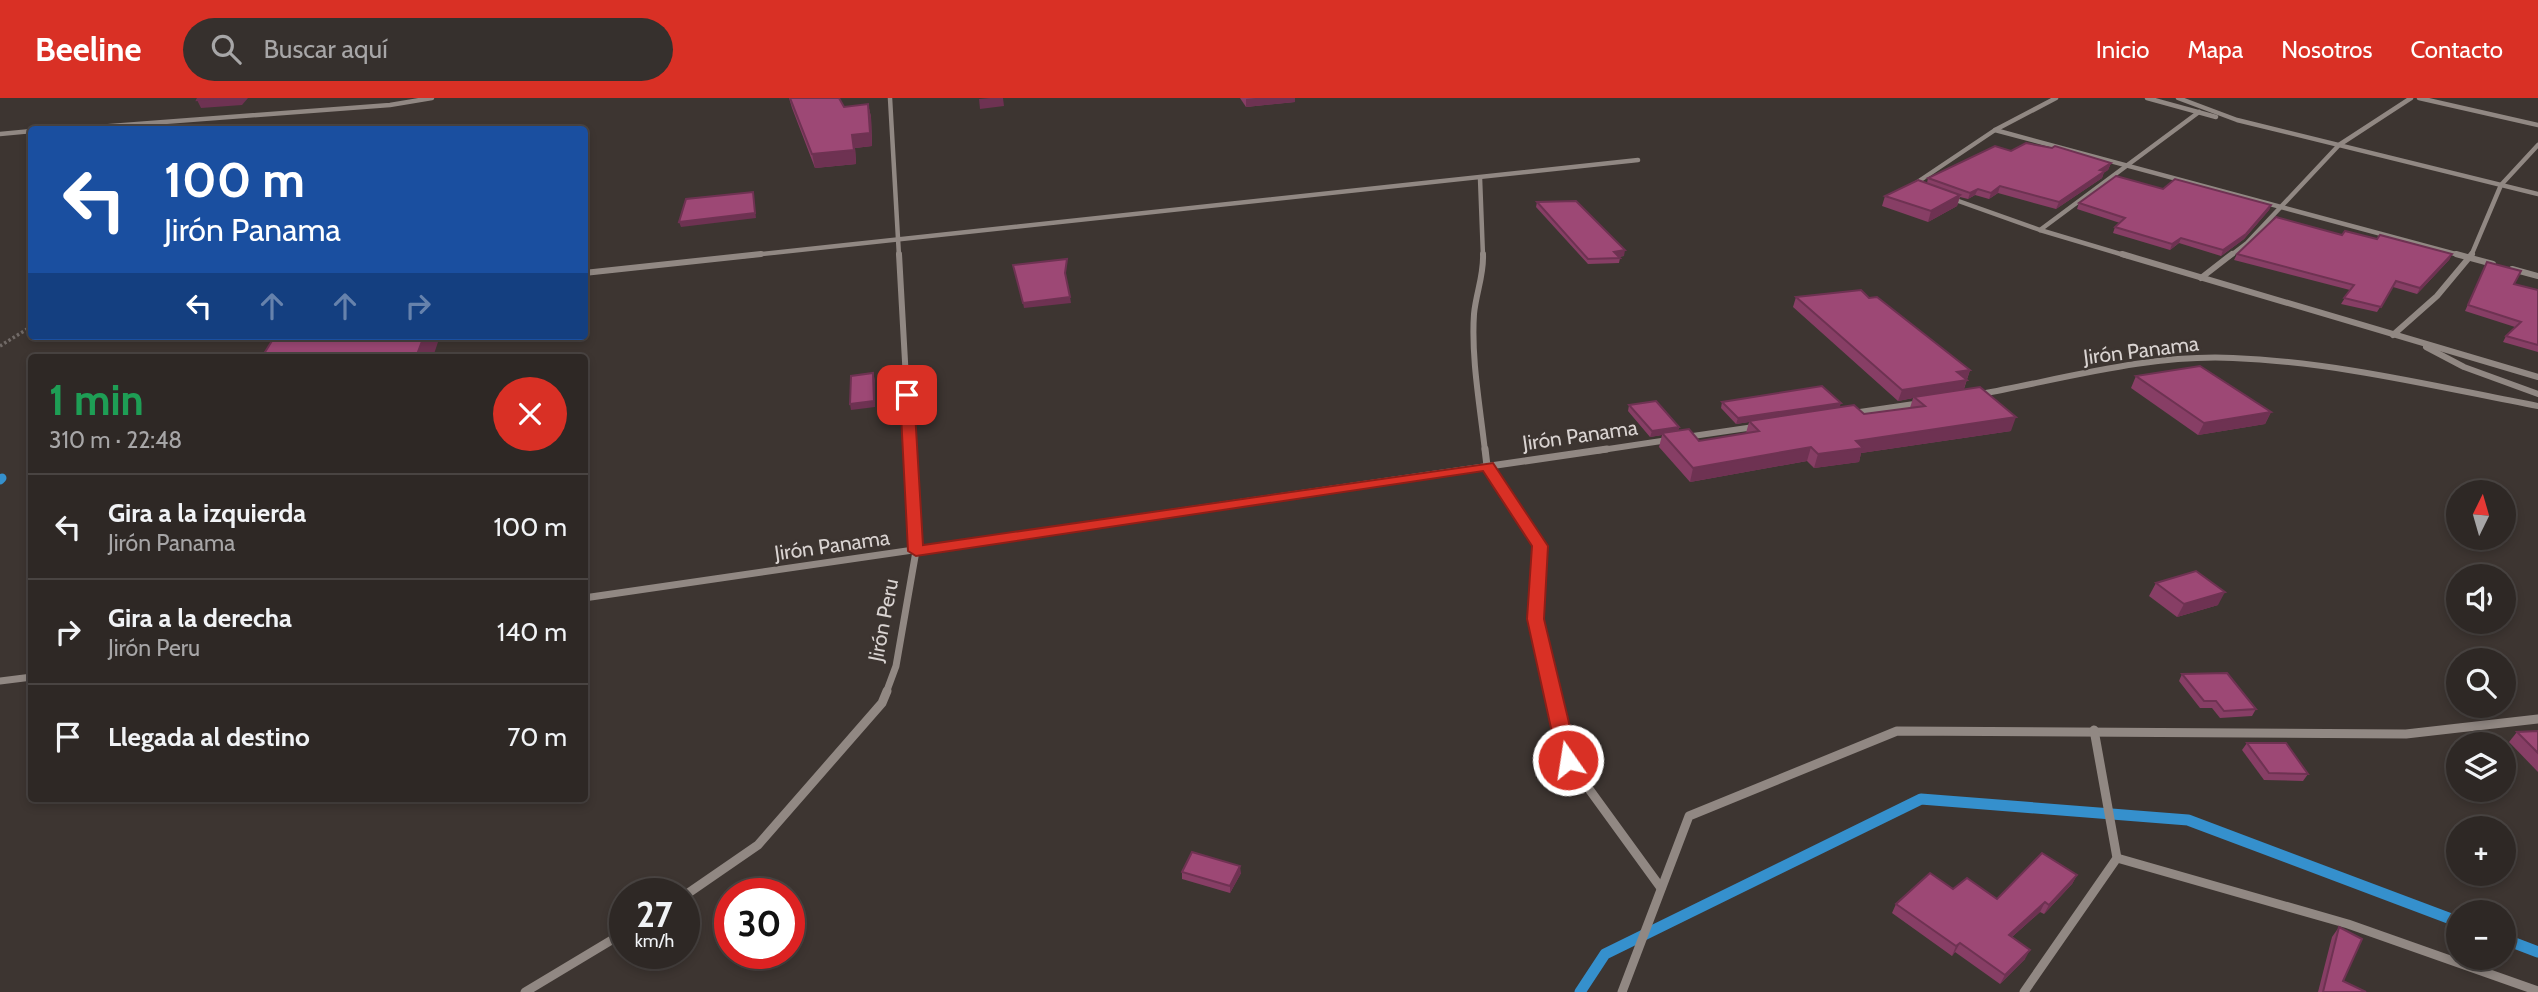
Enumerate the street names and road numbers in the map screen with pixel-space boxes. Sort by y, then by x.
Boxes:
street label: Jirón Panama [2081,331,2200,370]
street label: Jirón Panama [1520,415,1639,456]
street label: Jirón Panama [772,525,891,566]
street label: Jirón Peru [863,576,903,665]

